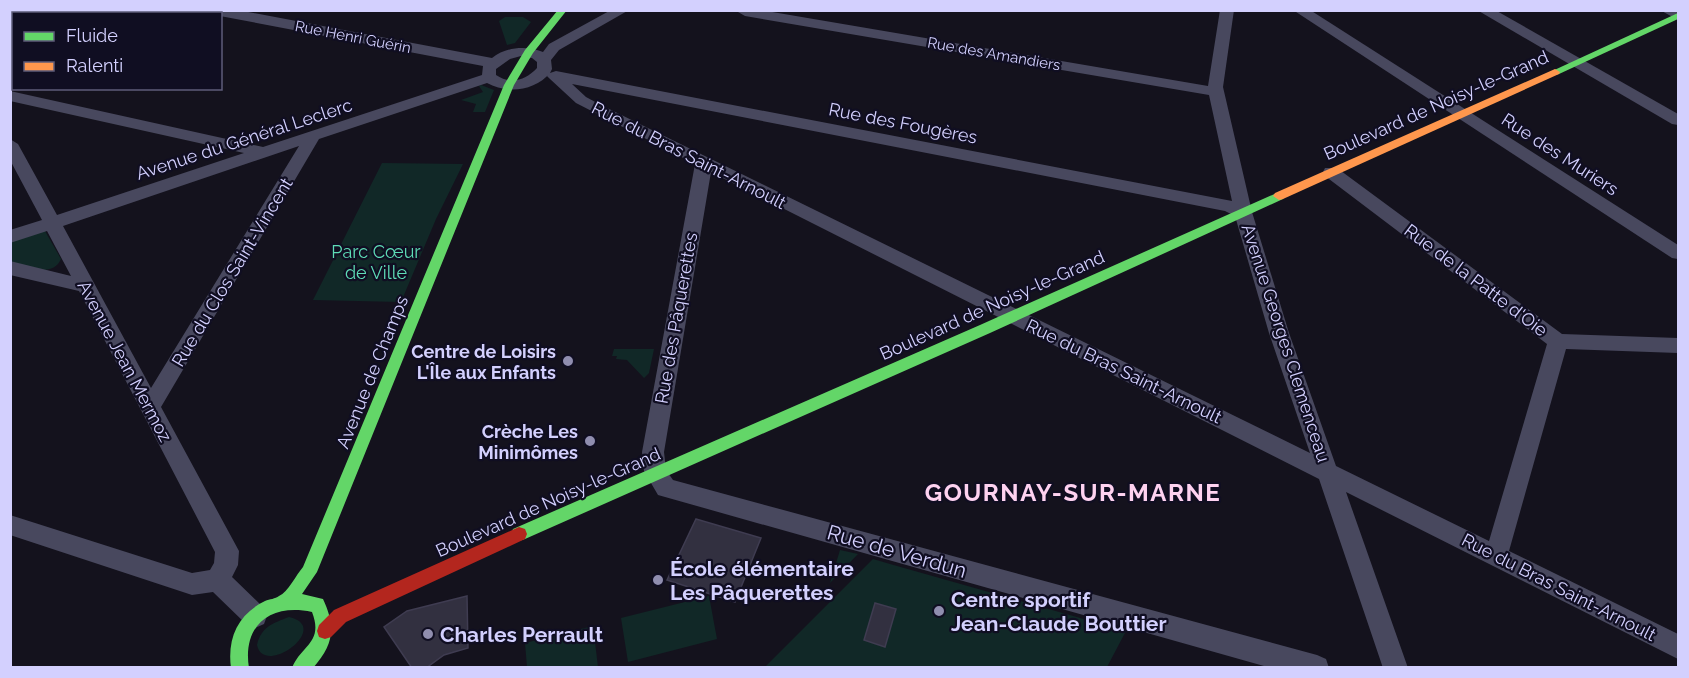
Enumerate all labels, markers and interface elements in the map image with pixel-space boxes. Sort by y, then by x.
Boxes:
legend [12,12,222,90]
street label: Rue Henri Guérin [293,17,413,57]
text: Fluide [66,25,118,46]
street label: Rue des Amandiers [926,33,1062,75]
street label: Boulevard de Noisy-le-Grand [1320,46,1552,164]
text: Ralenti [66,55,123,76]
street label: Avenue du Général Leclerc [133,94,355,184]
street label: Rue du Bras Saint-Arnoult [588,97,790,213]
street label: Rue des Fougères [827,98,979,148]
street label: Rue des Muriers [1498,108,1623,200]
street label: Rue du Clos Saint-Vincent [167,174,297,370]
street label: Rue de la Patte d'Oie [1400,219,1552,341]
street label: Avenue Georges Clemenceau [1238,221,1334,465]
street label: Rue des Pâquerettes [651,230,701,405]
park label: Parc Cœur de Ville [331,241,421,283]
street label: Boulevard de Noisy-le-Grand [876,246,1108,364]
street label: Avenue Jean Mermoz [74,277,177,445]
street label: Avenue de Champs [332,292,412,452]
street label: Rue du Bras Saint-Arnoult [1023,314,1225,428]
place label: Centre de Loisirs L'Île aux Enfants [411,341,556,383]
marker: Centre de Loisirs L'Île aux Enfants [561,354,575,368]
place label: Crèche Les Minimômes [478,421,578,463]
marker: Crèche Les Minimômes [583,434,597,448]
street label: Boulevard de Noisy-le-Grand [432,443,664,561]
district label: GOURNAY-SUR-MARNE [925,478,1221,507]
street label: Rue de Verdun [824,519,970,583]
street label: Rue du Bras Saint-Arnoult [1458,529,1660,645]
place label: École élémentaire Les Pâquerettes [670,556,854,605]
marker: École élémentaire Les Pâquerettes [651,573,665,587]
place label: Centre sportif Jean-Claude Bouttier [951,587,1167,636]
marker: Centre sportif Jean-Claude Bouttier [932,604,946,618]
place label: Charles Perrault [440,622,603,647]
marker: Charles Perrault [421,627,435,641]

